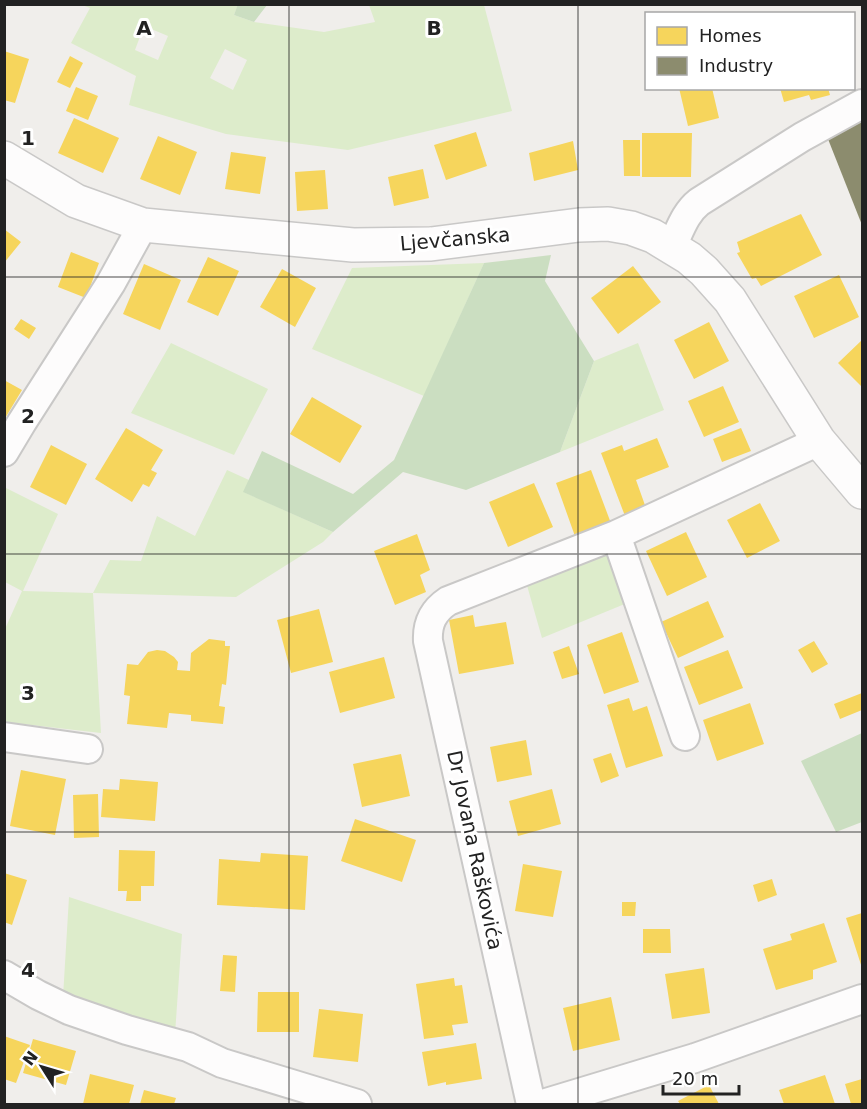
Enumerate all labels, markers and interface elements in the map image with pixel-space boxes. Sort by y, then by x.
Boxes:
legend [645,12,855,90]
text: A [136,16,152,40]
text: B [426,16,442,40]
text: Homes [699,25,762,46]
text: Industry [699,55,773,76]
text: 1 [21,126,35,150]
street label: Ljevčanska [399,222,511,256]
text: 2 [21,404,35,428]
text: 3 [21,681,35,705]
street label: Dr Jovana Raškovića [442,748,508,952]
text: 4 [21,958,35,982]
north arrow [12,1037,72,1097]
text: N [19,1047,42,1069]
scale bar [663,1058,740,1096]
text: 20 m [672,1068,718,1089]

